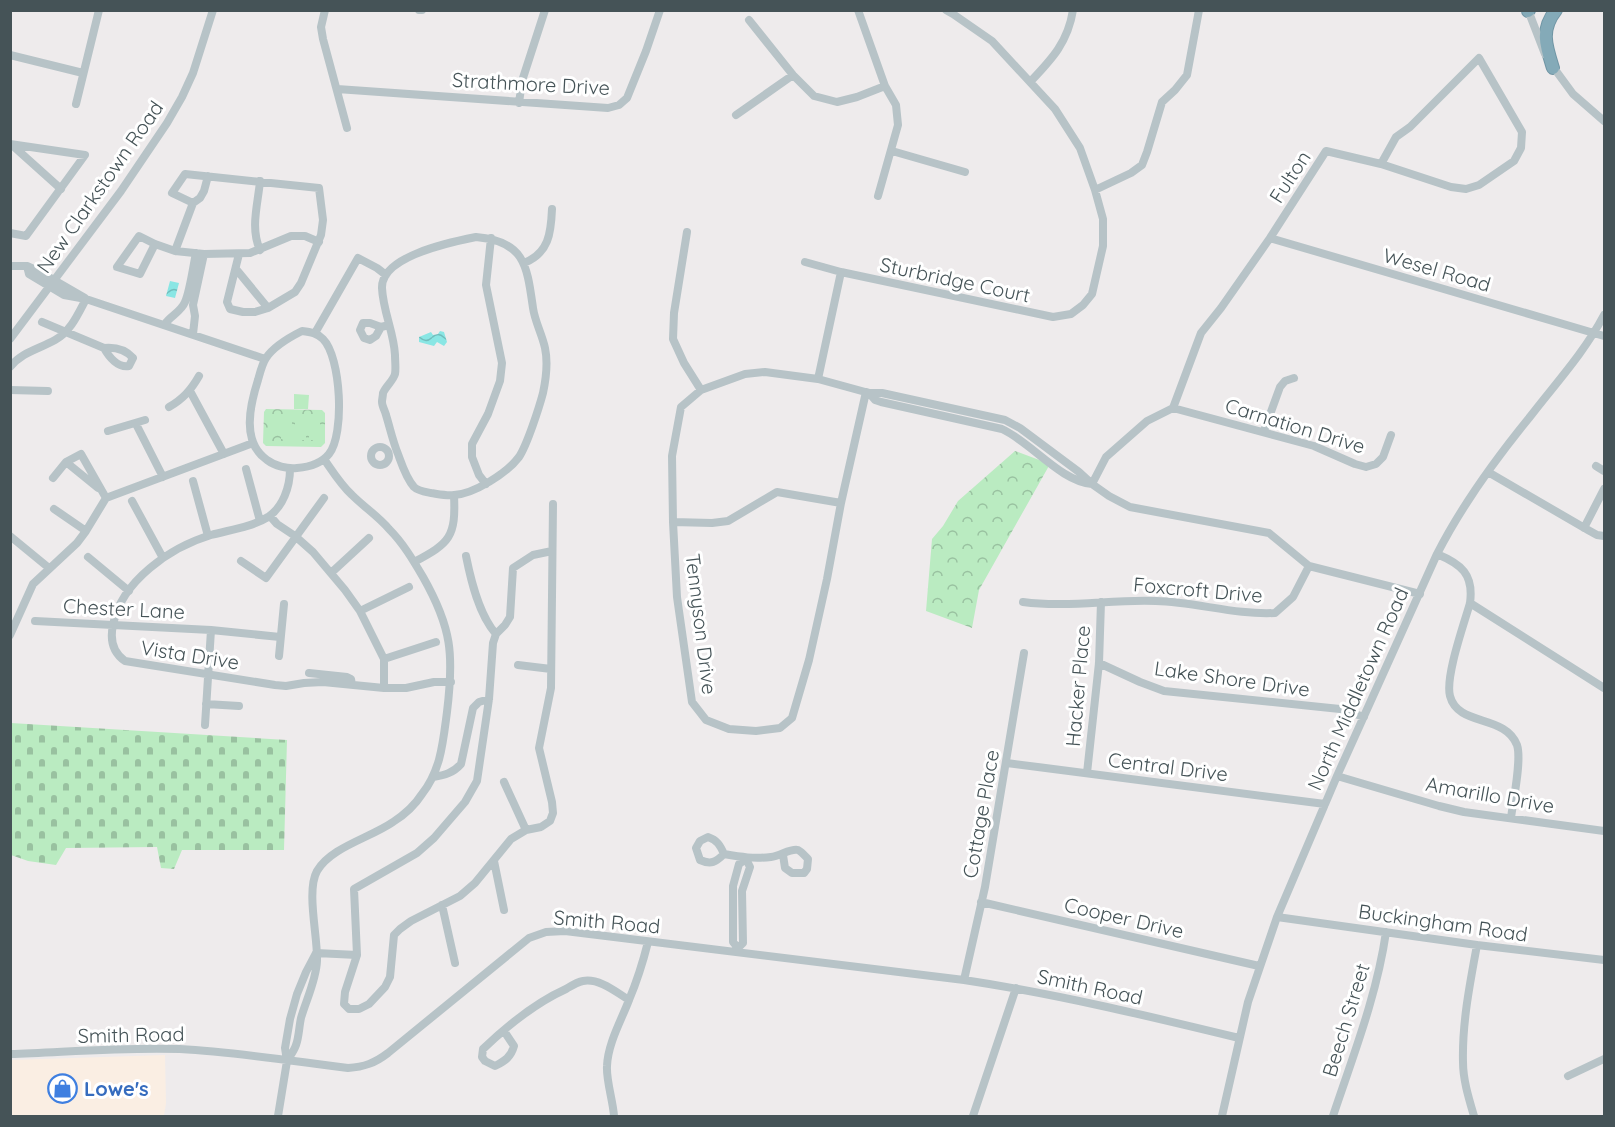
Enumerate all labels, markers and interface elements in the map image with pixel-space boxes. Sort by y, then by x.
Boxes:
street label: Strathmore Drive [451,67,611,100]
street label: New Clarkstown Road [31,96,168,278]
street label: Fulton [1264,146,1316,208]
street label: Wesel Road [1380,242,1494,297]
street label: Sturbridge Court [878,251,1033,308]
street label: Carnation Drive [1222,392,1368,459]
street label: Tennyson Drive [680,552,723,696]
street label: Foxcroft Drive [1132,571,1264,608]
street label: North Middletown Road [1302,584,1414,794]
street label: Chester Lane [63,593,186,624]
street label: Hacker Place [1060,624,1095,748]
street label: Vista Drive [139,634,241,675]
street label: Lake Shore Drive [1153,655,1311,702]
street label: Central Drive [1107,747,1229,786]
street label: Cottage Place [957,748,1004,880]
street label: Amarillo Drive [1424,771,1556,818]
street label: Cooper Drive [1062,892,1186,943]
street label: Buckingham Road [1357,898,1529,947]
street label: Smith Road [553,904,661,939]
street label: Beech Street [1316,960,1375,1080]
street label: Smith Road [1035,963,1145,1010]
street label: Smith Road [77,1021,185,1048]
shop icon: Lowe's [47,1073,79,1105]
place label: Lowe's [84,1076,149,1101]

